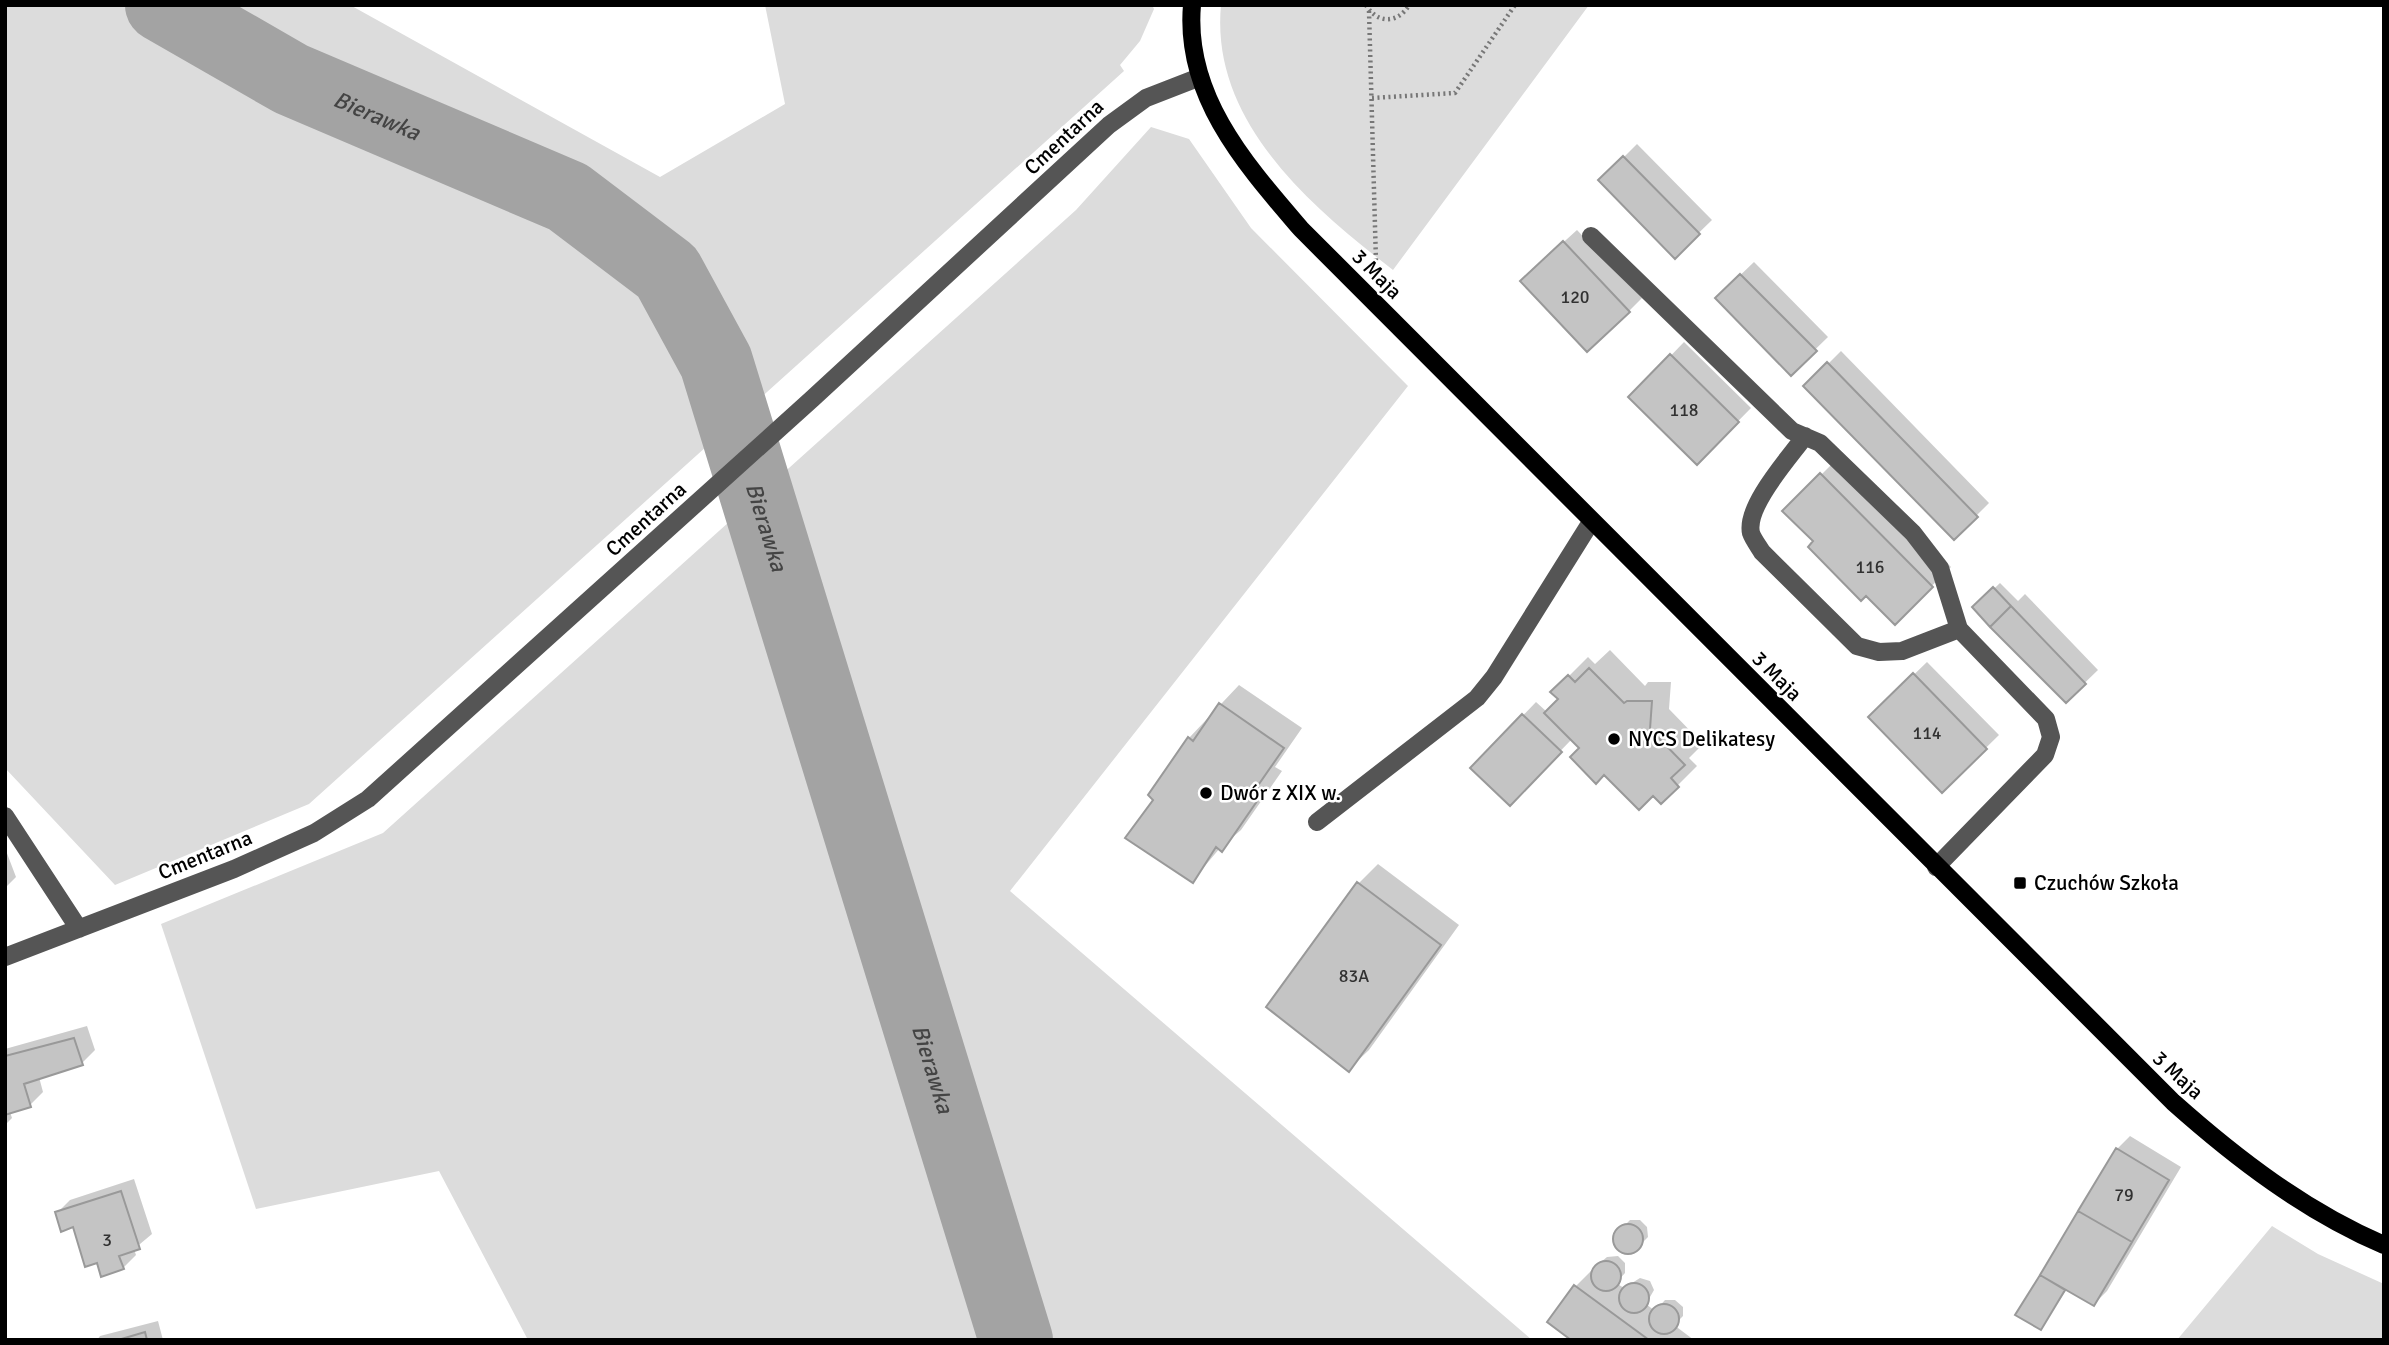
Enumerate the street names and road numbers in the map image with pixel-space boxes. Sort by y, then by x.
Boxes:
street label: Cmentarna [1019,94,1109,180]
street label: 3 Maja [1347,244,1407,304]
street label: Cmentarna [600,476,692,562]
street label: 3 Maja [1747,646,1807,706]
street label: Cmentarna [154,824,256,886]
street label: 3 Maja [2147,1045,2209,1105]

